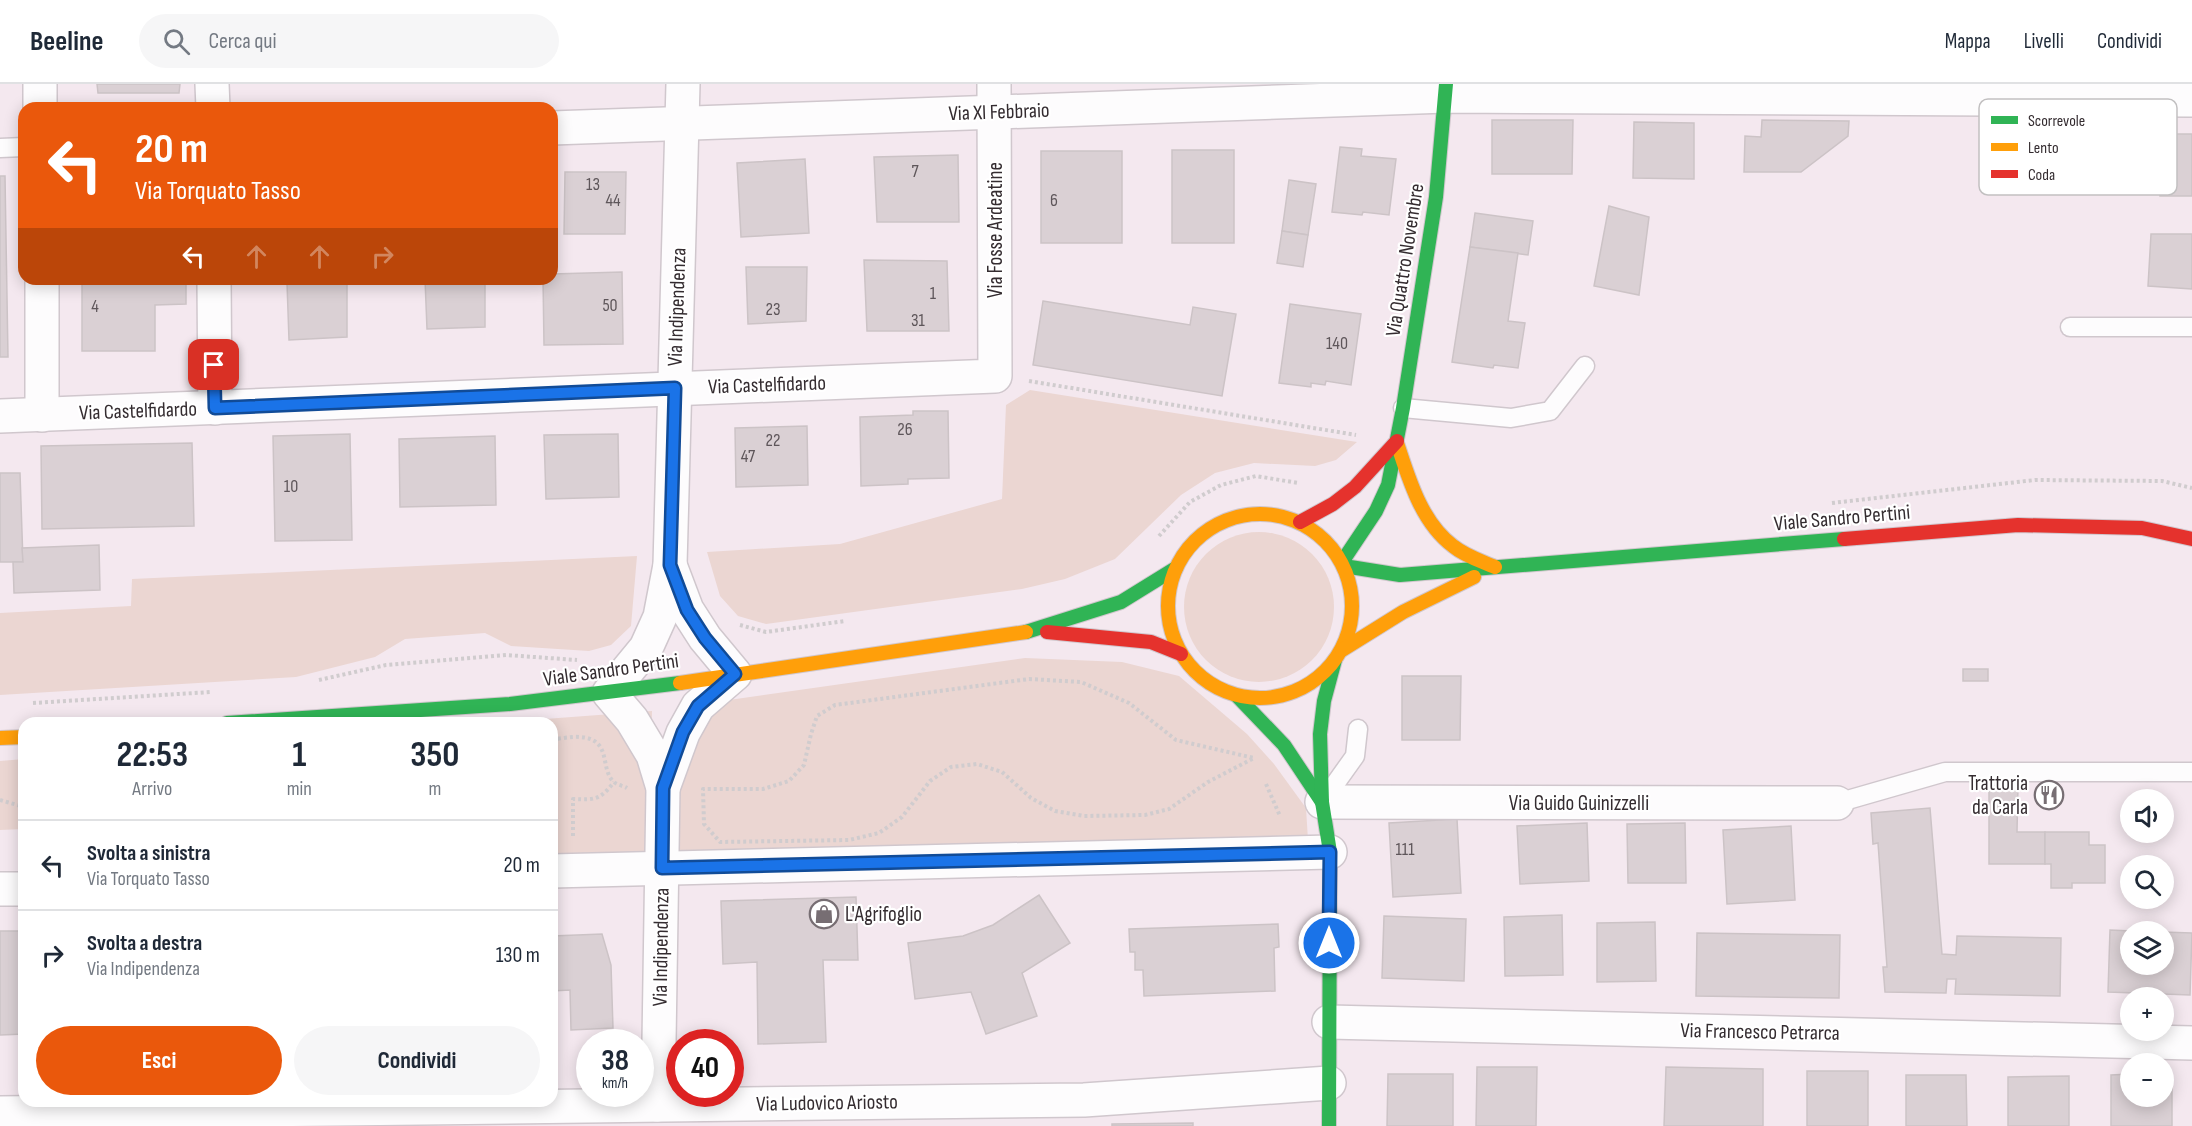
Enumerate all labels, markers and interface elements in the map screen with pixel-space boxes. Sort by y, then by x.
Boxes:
search box [139,14,559,68]
text: Beeline [30,25,103,58]
icon: search [160,25,193,58]
text: Cerca qui [208,28,277,55]
text: Mappa [1945,29,1991,54]
text: Livelli [2024,29,2064,54]
text: Condividi [2097,29,2162,54]
street label: Via XI Febbraio [948,98,1050,126]
legend [1979,99,2177,195]
text: Scorrevole [2028,112,2085,131]
text: 20 m [135,124,208,175]
icon: left [36,126,114,204]
text: Lento [2028,139,2059,158]
house number: 7 [911,161,919,182]
street label: Via Fosse Ardeatine [983,162,1008,298]
text: Coda [2028,166,2055,185]
house number: 13 [586,174,600,195]
text: Via Torquato Tasso [135,175,301,207]
street label: Via Quattro Novembre [1381,182,1429,338]
house number: 44 [605,190,621,211]
house number: 6 [1050,190,1058,211]
icon: left [177,240,210,273]
icon: ahead [240,240,273,273]
icon: ahead [303,240,336,273]
icon: right [366,240,399,273]
street label: Via Indipendenza [662,247,692,367]
house number: 1 [930,283,937,304]
house number: 50 [602,295,618,316]
house number: 4 [91,296,99,317]
house number: 23 [766,299,781,320]
house number: 31 [911,310,926,331]
house number: 140 [1326,333,1348,354]
pin [188,339,239,390]
icon: arrive [197,348,230,381]
street label: Via Castelfidardo [708,370,826,400]
street label: Via Castelfidardo [79,396,197,426]
house number: 26 [897,419,913,440]
house number: 22 [766,430,780,451]
house number: 47 [741,446,756,467]
house number: 10 [284,476,298,497]
street label: Viale Sandro Pertini [1773,500,1911,536]
street label: Viale Sandro Pertini [542,648,680,692]
text: 22:53 [117,734,188,777]
text: 1 [292,734,306,777]
text: 350 [410,734,459,777]
place label: Trattoria da Carla [1968,771,2028,820]
text: Arrivo [132,777,172,801]
text: min [287,777,312,801]
text: m [428,777,441,801]
restaurant icon: Trattoria da Carla [2033,779,2065,811]
map controls [2120,789,2174,1107]
button: sound [2120,789,2174,843]
street label: Via Guido Guinizzelli [1509,791,1649,816]
house number: 111 [1396,839,1415,860]
text: Svolta a sinistra [87,840,210,867]
icon: left [36,849,69,882]
text: 20 m [504,852,540,879]
button: search [2120,855,2174,909]
text: Via Torquato Tasso [87,867,210,891]
street label: Via Indipendenza [647,887,675,1007]
shop icon: L'Agrifoglio [808,898,840,930]
place label: L'Agrifoglio [845,902,922,927]
position arrow [1297,911,1361,975]
button: layers [2120,921,2174,975]
text: Svolta a destra [87,930,202,957]
icon: right [36,939,69,972]
text: 130 m [496,942,540,969]
text: Via Indipendenza [87,957,200,981]
button: + [2120,987,2174,1041]
street label: Via Francesco Petrarca [1680,1018,1840,1046]
button: Esci [36,1026,282,1095]
button: Condividi [294,1026,540,1095]
speed limit sign: 40 [666,1029,744,1107]
text: 38 [601,1043,629,1079]
button: − [2120,1053,2174,1107]
text: km/h [602,1074,628,1093]
street label: Via Ludovico Ariosto [756,1089,898,1117]

